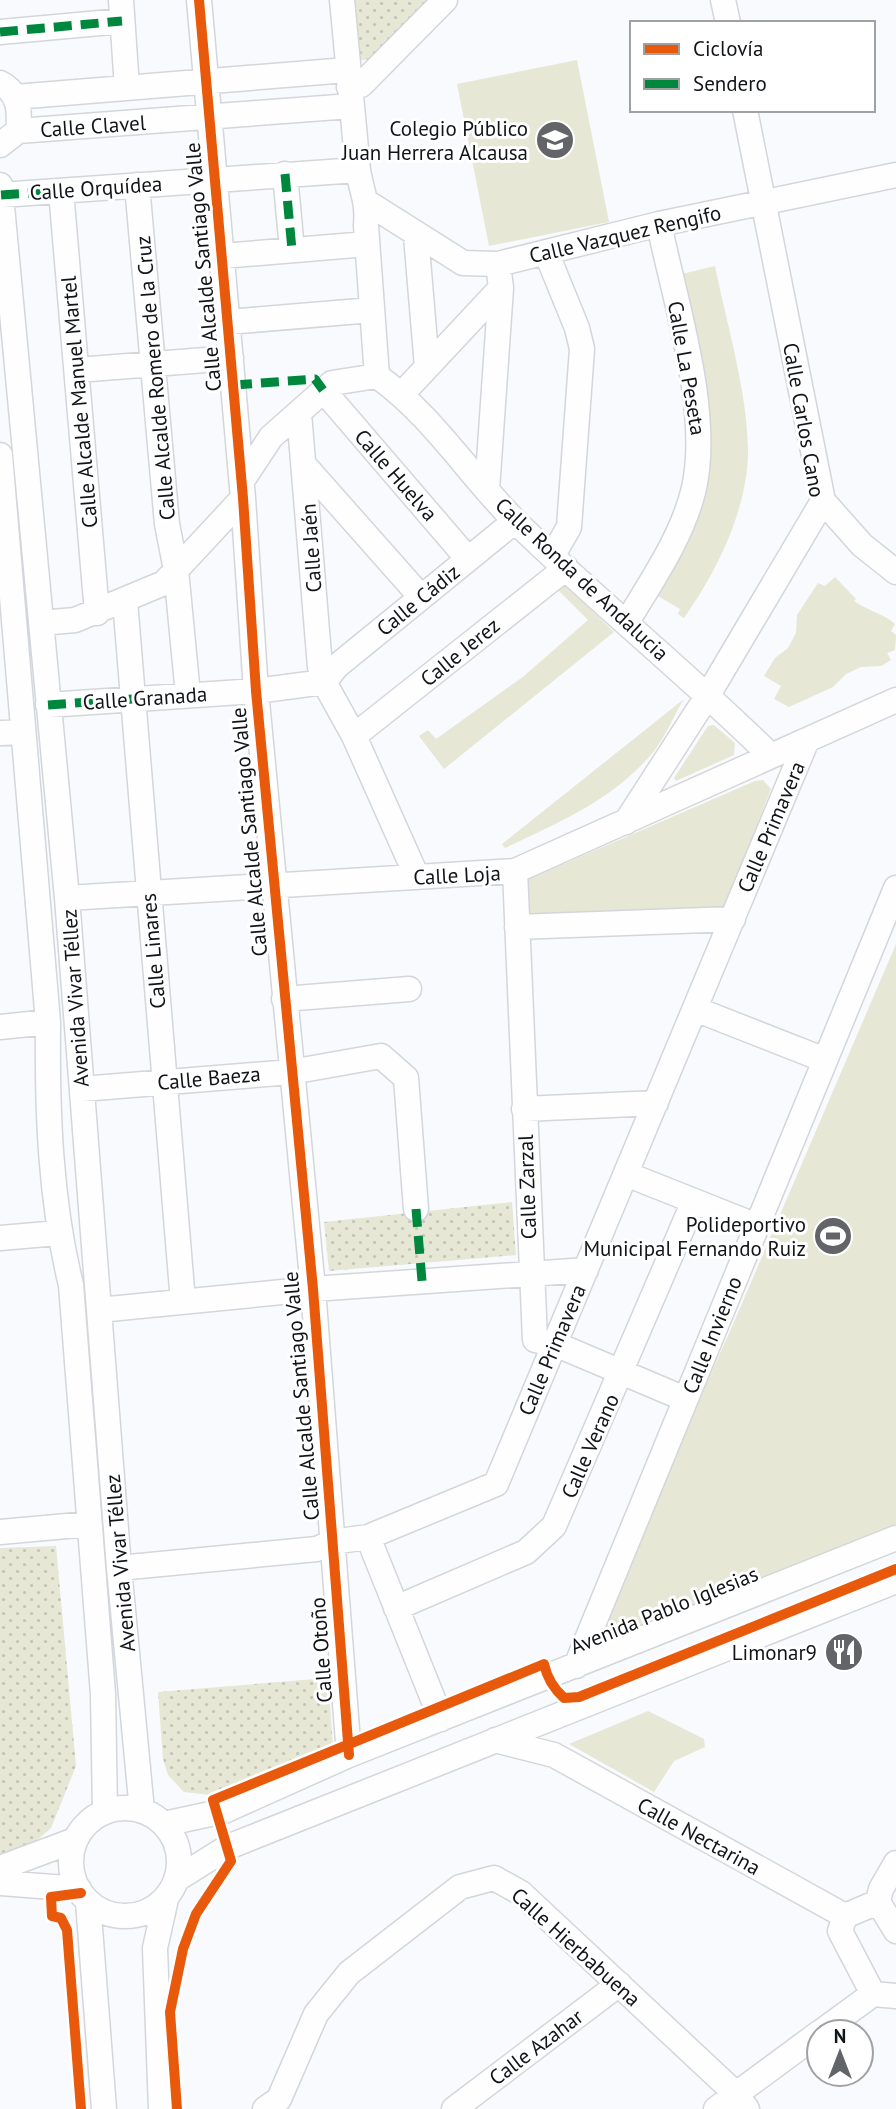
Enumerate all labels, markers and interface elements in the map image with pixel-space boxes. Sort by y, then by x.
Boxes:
legend [630,21,875,112]
text: Ciclovía [693,35,763,62]
text: Sendero [693,70,767,97]
street label: Calle Clavel [39,109,147,143]
place label: Colegio Público Juan Herrera Alcausa [341,115,528,166]
school or university icon: Colegio Público Juan Herrera Alcausa [534,119,576,161]
street label: Calle Alcalde Santiago Valle [179,141,227,393]
street label: Calle Orquídea [29,170,163,206]
street label: Calle Vazquez Rengifo [526,199,724,269]
street label: Calle Alcalde Romero de la Cruz [129,235,181,521]
street label: Calle Alcalde Manuel Martel [55,275,103,529]
street label: Calle La Peseta [662,299,712,437]
street label: Calle Carlos Cano [777,341,831,499]
street label: Calle Huelva [349,423,443,527]
street label: Calle Ronda de Andalucia [490,492,674,666]
street label: Calle Jaén [294,503,328,593]
street label: Calle Cádiz [371,558,465,642]
street label: Calle Jerez [415,612,505,692]
street label: Calle Granada [82,680,208,716]
street label: Calle Alcalde Santiago Valle [225,706,273,958]
street label: Calle Primavera [731,757,811,897]
street label: Calle Loja [413,859,501,891]
street label: Calle Linares [135,892,171,1010]
street label: Avenida Vivar Téllez [55,908,95,1088]
street label: Calle Baeza [156,1060,262,1096]
street label: Calle Zarzal [512,1134,542,1240]
place label: Polideportivo Municipal Fernando Ruiz [584,1211,806,1262]
sports icon: Polideportivo Municipal Fernando Ruiz [812,1215,854,1257]
street label: Calle Alcalde Santiago Valle [277,1270,325,1522]
street label: Calle Invierno [676,1272,748,1398]
street label: Calle Primavera [512,1280,592,1420]
street label: Calle Verano [555,1390,625,1502]
street label: Avenida Vivar Téllez [99,1473,141,1653]
street label: Avenida Pablo Iglesias [566,1560,762,1660]
street label: Calle Otoño [304,1596,338,1704]
restaurant icon: Limonar9 [823,1631,865,1673]
place label: Limonar9 [732,1639,817,1666]
street label: Calle Nectarina [633,1791,765,1881]
street label: Calle Hierbabuena [506,1882,646,2012]
street label: Calle Azahar [484,2003,588,2091]
north arrow [805,2018,875,2088]
text: N [834,2024,846,2048]

